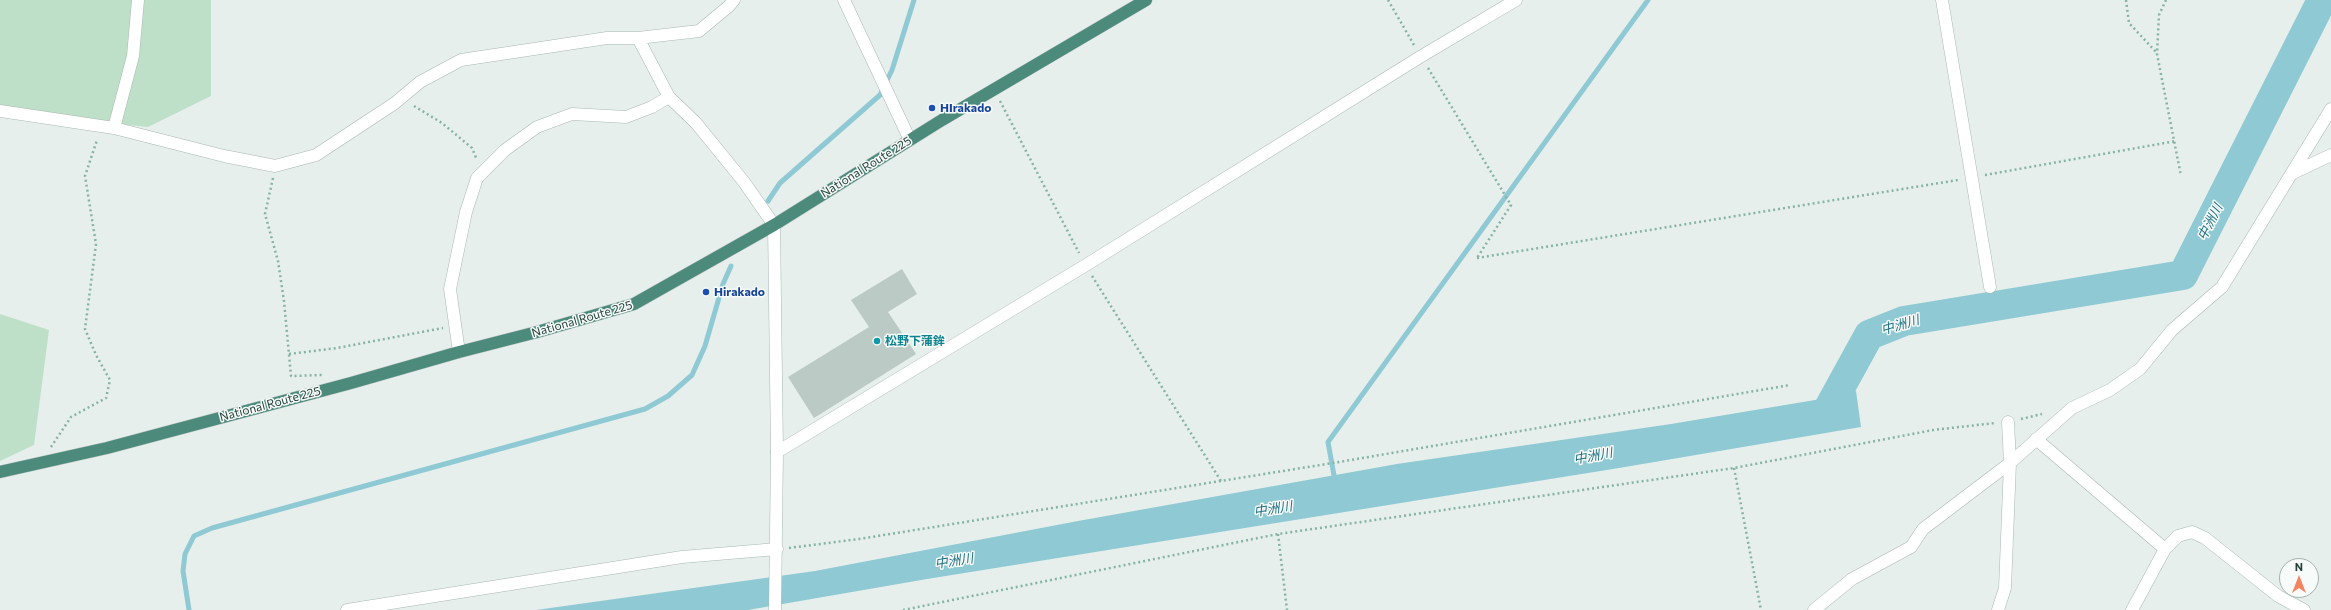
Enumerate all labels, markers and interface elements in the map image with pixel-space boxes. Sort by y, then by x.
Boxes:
place label: HIrakado [940,101,991,115]
marker: HIrakado [927,103,937,113]
street label: National Route 225 [818,133,914,201]
water label: 中洲川 [2194,201,2226,243]
place label: Hirakado [714,285,765,299]
marker: Hirakado [701,287,711,297]
street label: National Route 225 [530,298,634,340]
water label: 中洲川 [1879,312,1921,338]
place label: 松野下蒲鉾 [885,334,945,348]
marker: 松野下蒲鉾 [872,336,882,346]
street label: National Route 225 [218,384,322,424]
water label: 中洲川 [1572,445,1614,467]
water label: 中洲川 [1253,498,1293,520]
water label: 中洲川 [934,550,974,572]
north arrow [2279,558,2319,598]
text: N [2295,560,2303,573]

